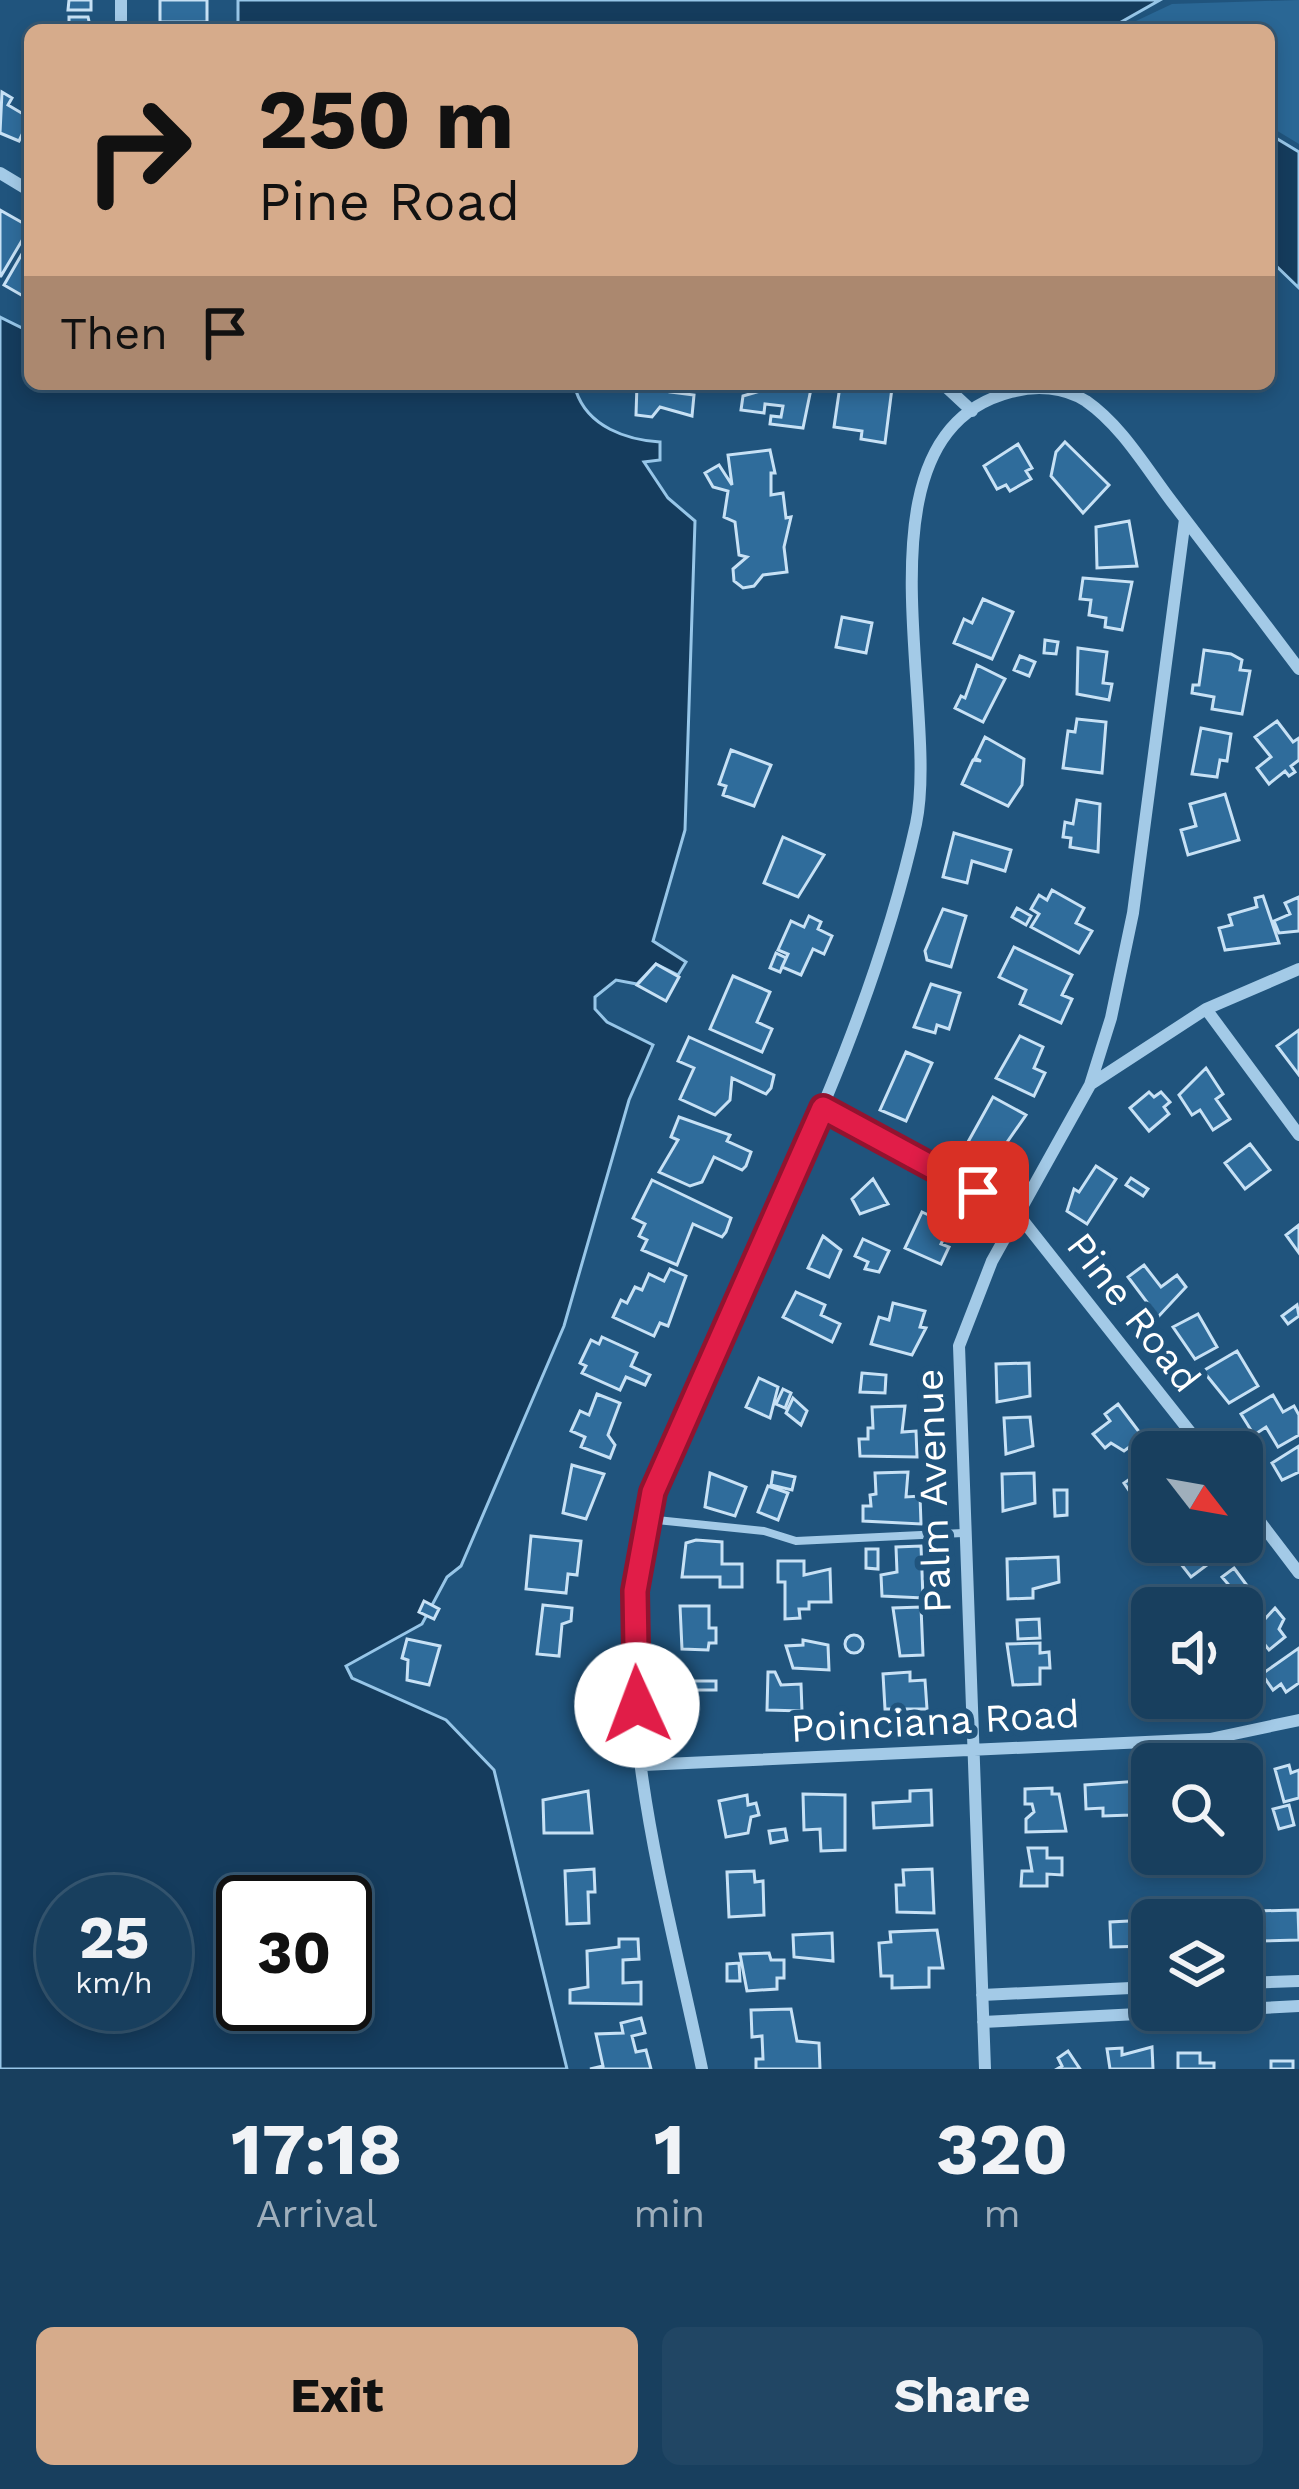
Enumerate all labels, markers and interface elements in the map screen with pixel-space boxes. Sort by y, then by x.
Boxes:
text: 250 m [258,70,514,168]
icon: right [60,72,216,228]
text: Pine Road [258,170,520,233]
icon: arrive [192,300,258,366]
text: Then [60,307,168,360]
pin [927,1141,1029,1243]
icon: arrive [945,1159,1011,1225]
street label: Pine Road [1058,1224,1210,1400]
street label: Palm Avenue [906,1368,960,1614]
north arrow [1131,1431,1263,1563]
map controls [1131,1431,1263,2031]
button: sound [1131,1587,1263,1719]
position arrow [574,1642,700,1768]
street label: Poinciana Road [789,1691,1081,1751]
button: search [1131,1743,1263,1875]
speed limit sign: 30 [216,1875,372,2031]
button: layers [1131,1899,1263,2031]
text: 25 [79,1902,149,1973]
text: km/h [75,1965,153,2000]
text: 17:18 [231,2107,402,2191]
text: 1 [654,2107,685,2191]
text: 320 [936,2107,1068,2191]
text: Arrival [256,2191,378,2236]
text: min [633,2191,705,2236]
text: m [983,2191,1021,2236]
button: Exit [36,2327,638,2465]
button: Share [662,2327,1263,2465]

